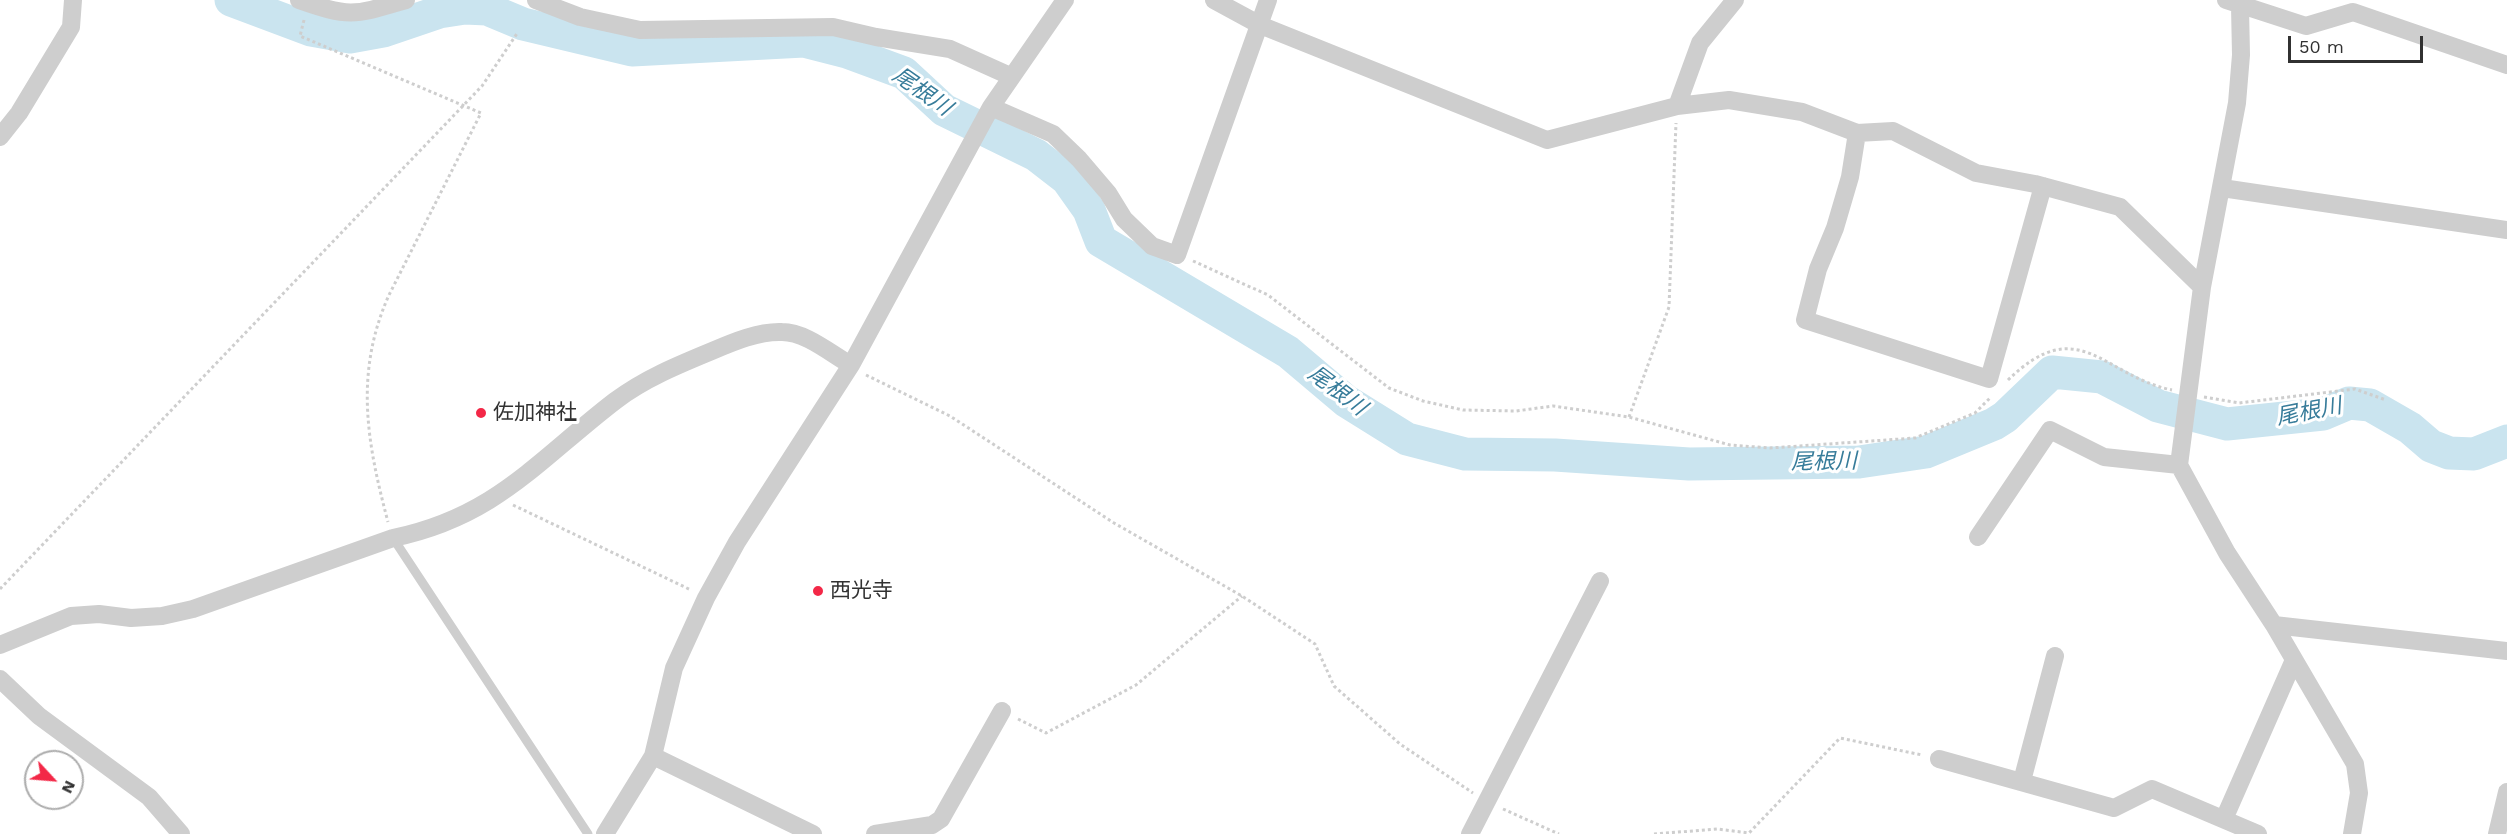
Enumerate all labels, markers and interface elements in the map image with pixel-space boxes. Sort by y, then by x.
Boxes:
scale bar [2291,24,2426,62]
text: 50 m [2299,36,2344,57]
water label: 尾根川 [887,62,957,122]
water label: 尾根川 [1303,361,1371,421]
water label: 尾根川 [2274,393,2344,431]
place label: 佐加神社 [493,400,577,426]
marker: 佐加神社 [474,406,488,420]
water label: 尾根川 [1791,448,1857,476]
place label: 西光寺 [830,578,893,604]
marker: 西光寺 [811,584,825,598]
north arrow [24,750,84,810]
text: N [58,778,80,797]

